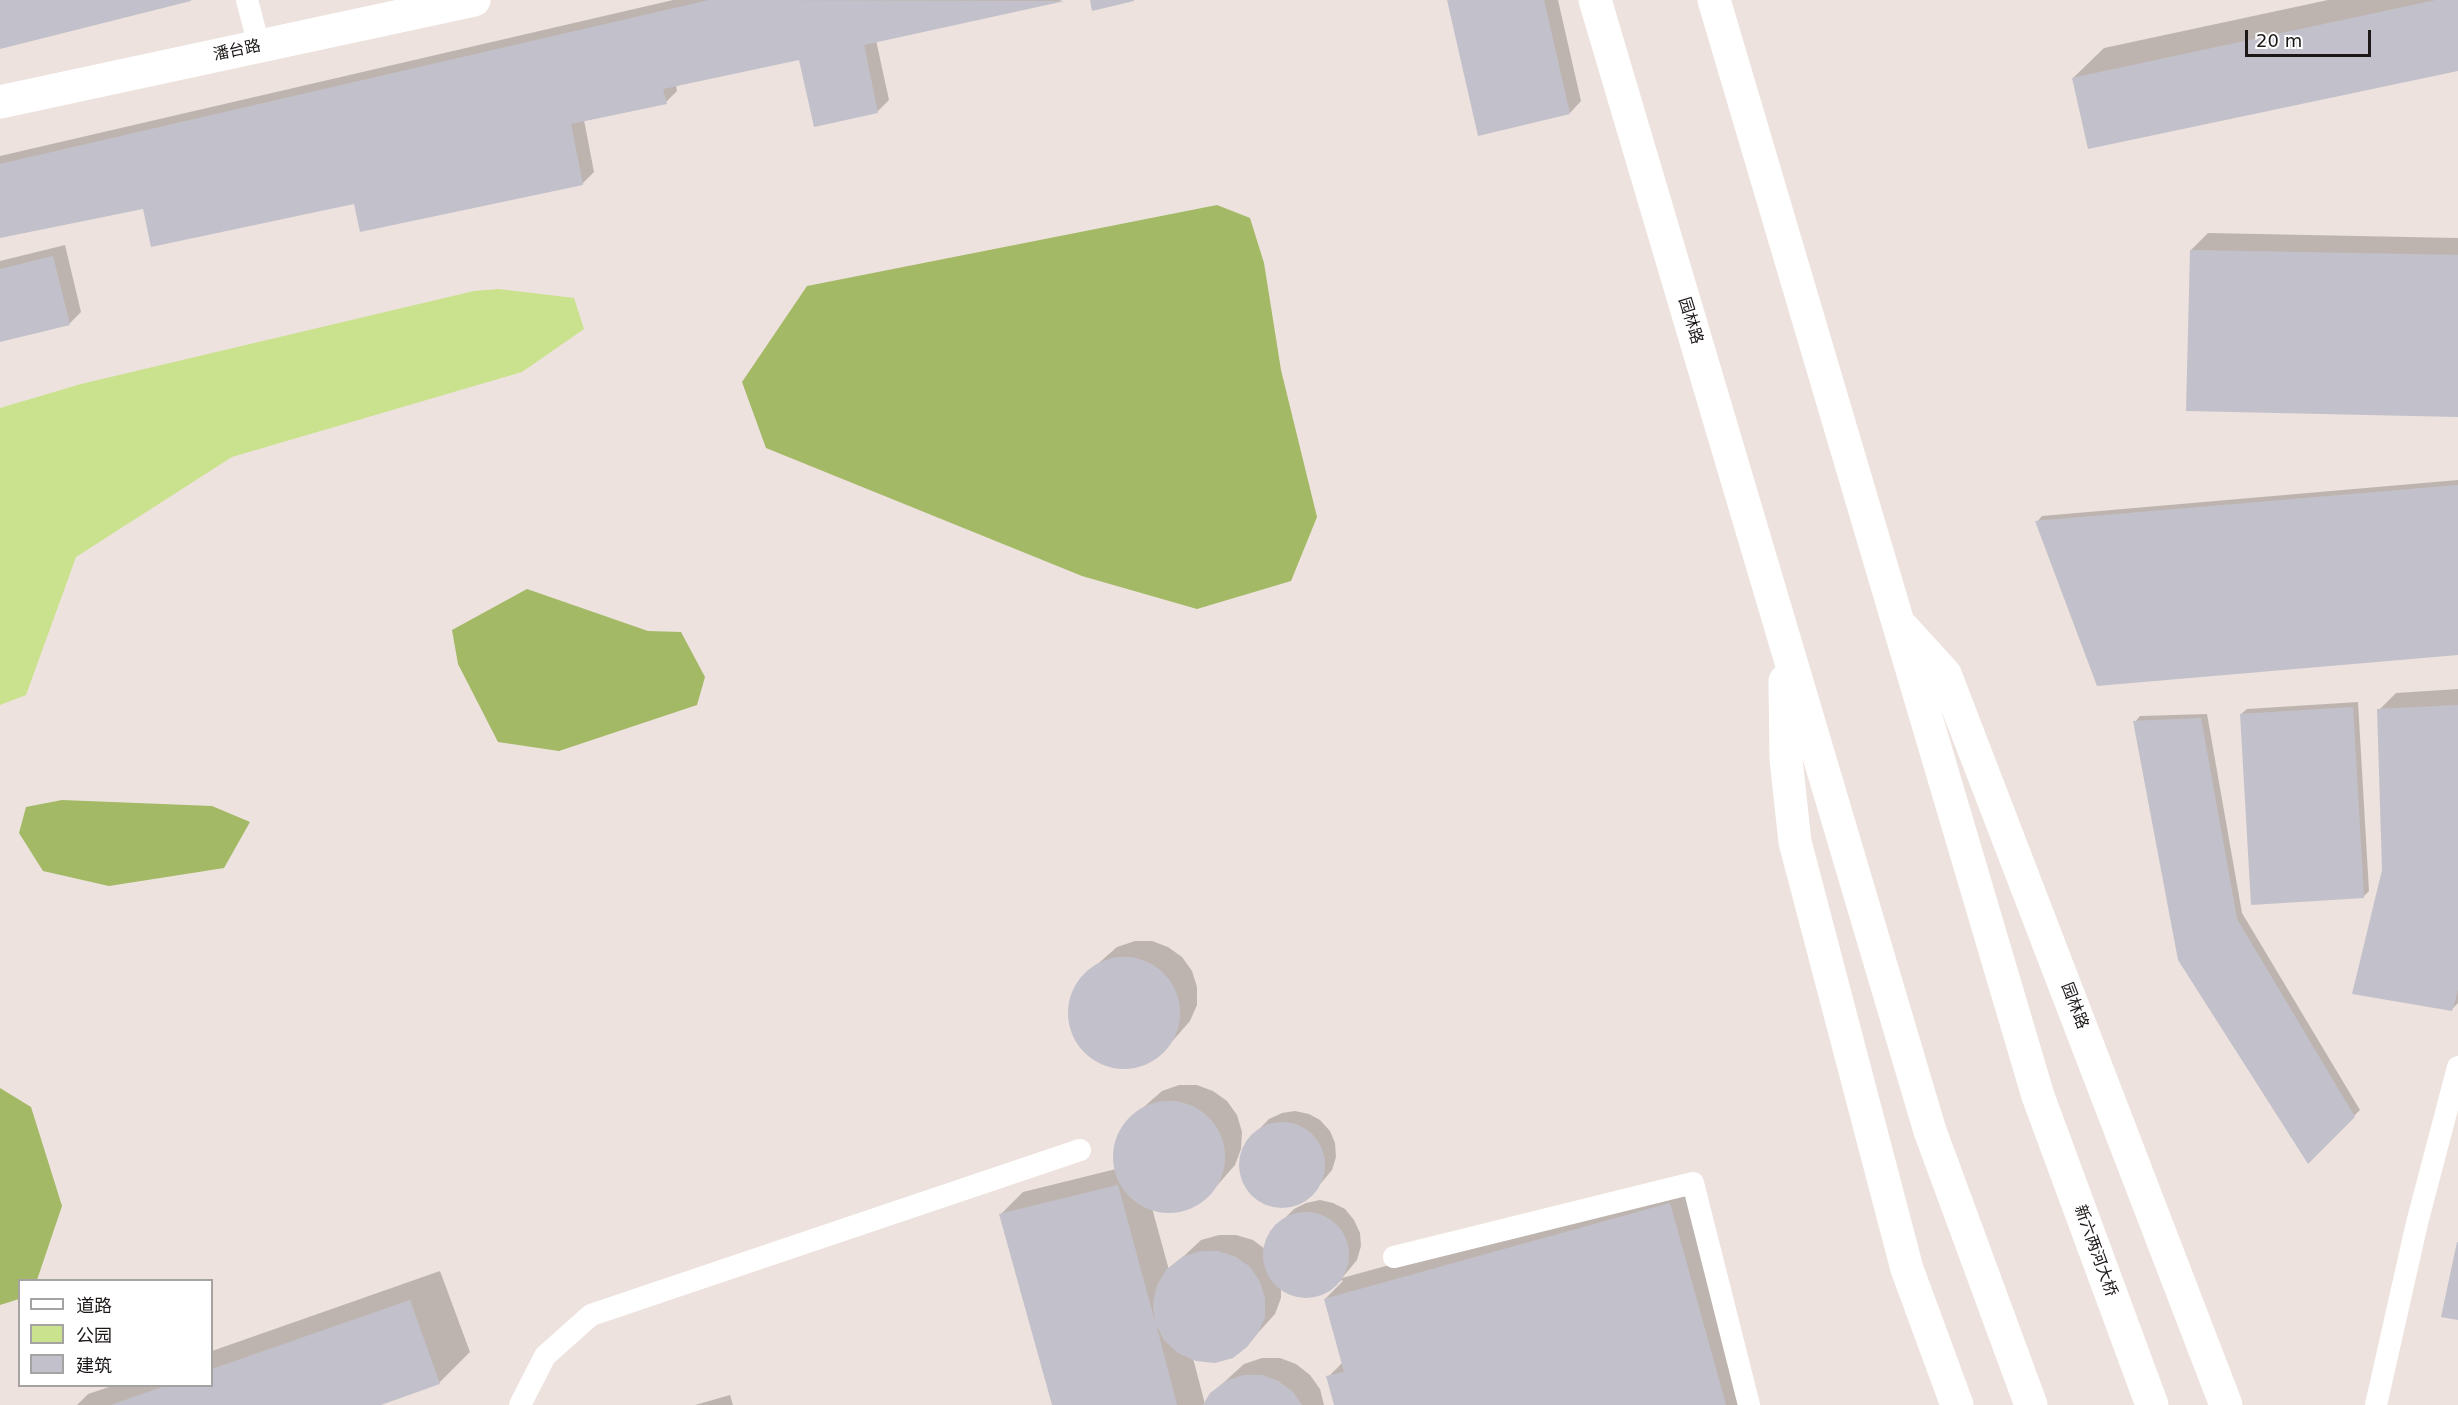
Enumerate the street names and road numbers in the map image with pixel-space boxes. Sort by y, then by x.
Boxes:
street label: 潘台路 [212,37,262,65]
street label: 园林路 [1674,295,1706,347]
street label: 园林路 [2056,980,2092,1032]
street label: 新六两河大桥 [2070,1203,2120,1299]

